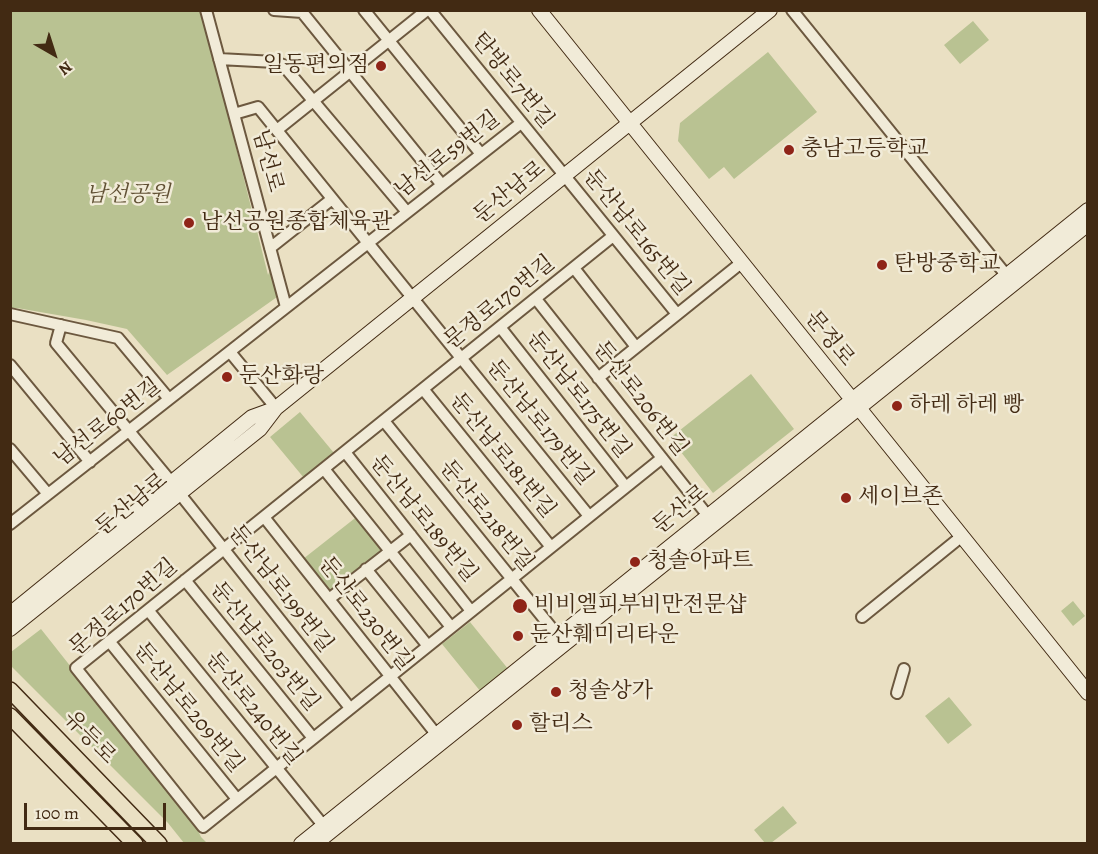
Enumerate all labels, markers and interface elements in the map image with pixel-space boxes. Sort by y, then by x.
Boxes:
north arrow [24,24,84,84]
street label: 탄방로7번길 [465,28,559,134]
place label: 일동편의점 [263,53,369,79]
text: N [54,56,77,80]
marker: 일동편의점 [374,59,388,73]
street label: 남선로59번길 [390,106,506,204]
street label: 남선로 [246,127,288,195]
place label: 충남고등학교 [801,137,929,163]
marker: 충남고등학교 [782,143,796,157]
street label: 둔산남로 [469,156,551,230]
street label: 둔산남로165번길 [577,165,695,301]
park label: 남선공원 [85,183,171,209]
place label: 남선공원종합체육관 [201,210,392,236]
marker: 남선공원종합체육관 [182,216,196,230]
street label: 문정로170번길 [439,250,561,356]
place label: 탄방중학교 [894,252,1000,278]
marker: 탄방중학교 [875,258,889,272]
street label: 문정로 [799,306,859,372]
street label: 둔산남로175번길 [520,326,636,464]
street label: 둔산로206번길 [587,336,693,462]
street label: 둔산남로179번길 [480,355,598,491]
place label: 둔산화랑 [239,364,324,390]
marker: 둔산화랑 [220,370,234,384]
street label: 남선로60번길 [49,373,167,473]
street label: 둔산남로181번길 [444,388,560,524]
place label: 하레 하레 빵 [909,393,1024,419]
marker: 하레 하레 빵 [890,399,904,413]
street label: 둔산남로189번길 [364,450,482,588]
street label: 둔산로218번길 [433,455,539,577]
street label: 둔산남로 [91,468,173,542]
street label: 둔산로 [648,480,714,540]
place label: 세이브존 [858,485,943,511]
marker: 세이브존 [839,491,853,505]
street label: 둔산남로199번길 [222,520,338,658]
place label: 청솔아파트 [647,549,753,575]
street label: 둔산로230번길 [312,552,418,676]
street label: 문정로170번길 [64,554,184,662]
marker: 청솔아파트 [628,555,642,569]
street label: 둔산남로203번길 [204,577,324,717]
place label: 비비엘피부비만전문샵 [534,593,747,619]
marker: 비비엘피부비만전문샵 [511,597,529,615]
place label: 둔산훼미리타운 [530,623,679,649]
marker: 둔산훼미리타운 [511,629,525,643]
street label: 둔산남로209번길 [127,638,249,778]
street label: 둔산로240번길 [199,647,307,771]
place label: 청솔상가 [568,679,653,705]
marker: 청솔상가 [549,685,563,699]
street label: 유등로 [57,706,121,770]
place label: 할리스 [529,712,593,738]
marker: 할리스 [510,718,524,732]
scale bar [27,791,170,829]
text: 100 m [35,801,79,825]

